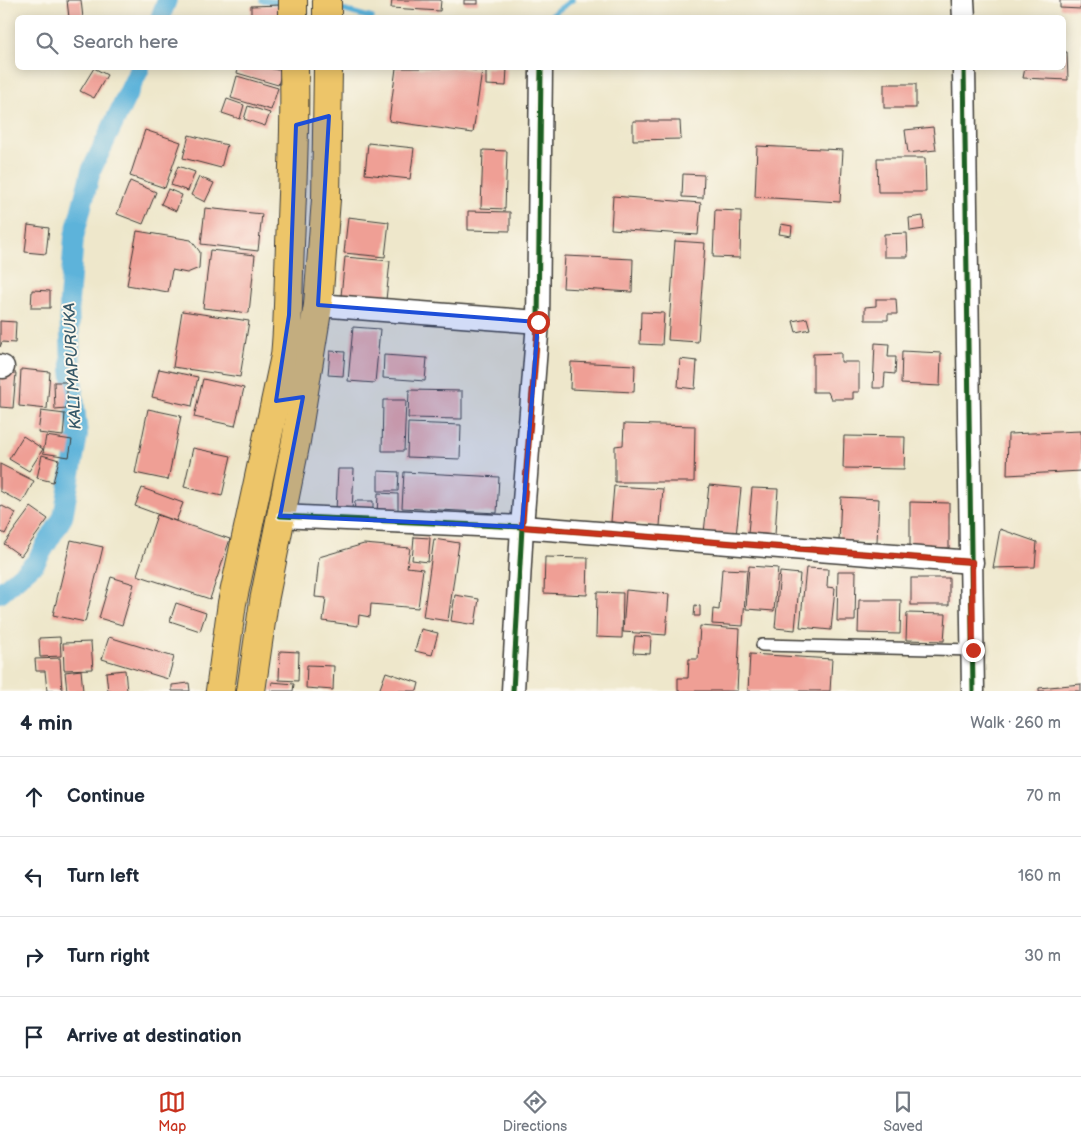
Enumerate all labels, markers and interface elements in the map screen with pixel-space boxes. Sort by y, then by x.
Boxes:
search box [15,15,1066,70]
icon: search [33,29,61,57]
text: Search here [73,31,178,54]
water label: KALI MAPURUKA [60,302,86,430]
route start [527,311,550,334]
route end [962,639,985,662]
text: 4 min [20,711,73,736]
text: Walk · 260 m [970,714,1061,733]
icon: ahead [20,783,48,811]
text: Continue [67,785,145,808]
text: 70 m [1026,787,1061,806]
icon: left [20,863,48,891]
text: Turn left [67,865,139,888]
text: 160 m [1018,867,1061,886]
icon: right [20,943,48,971]
text: Turn right [67,945,150,968]
text: 30 m [1024,947,1061,966]
icon: arrive [20,1023,48,1051]
text: Arrive at destination [67,1025,242,1048]
tab: Map [158,1088,186,1135]
tab: Directions [503,1088,567,1135]
tab: Saved [883,1088,923,1135]

